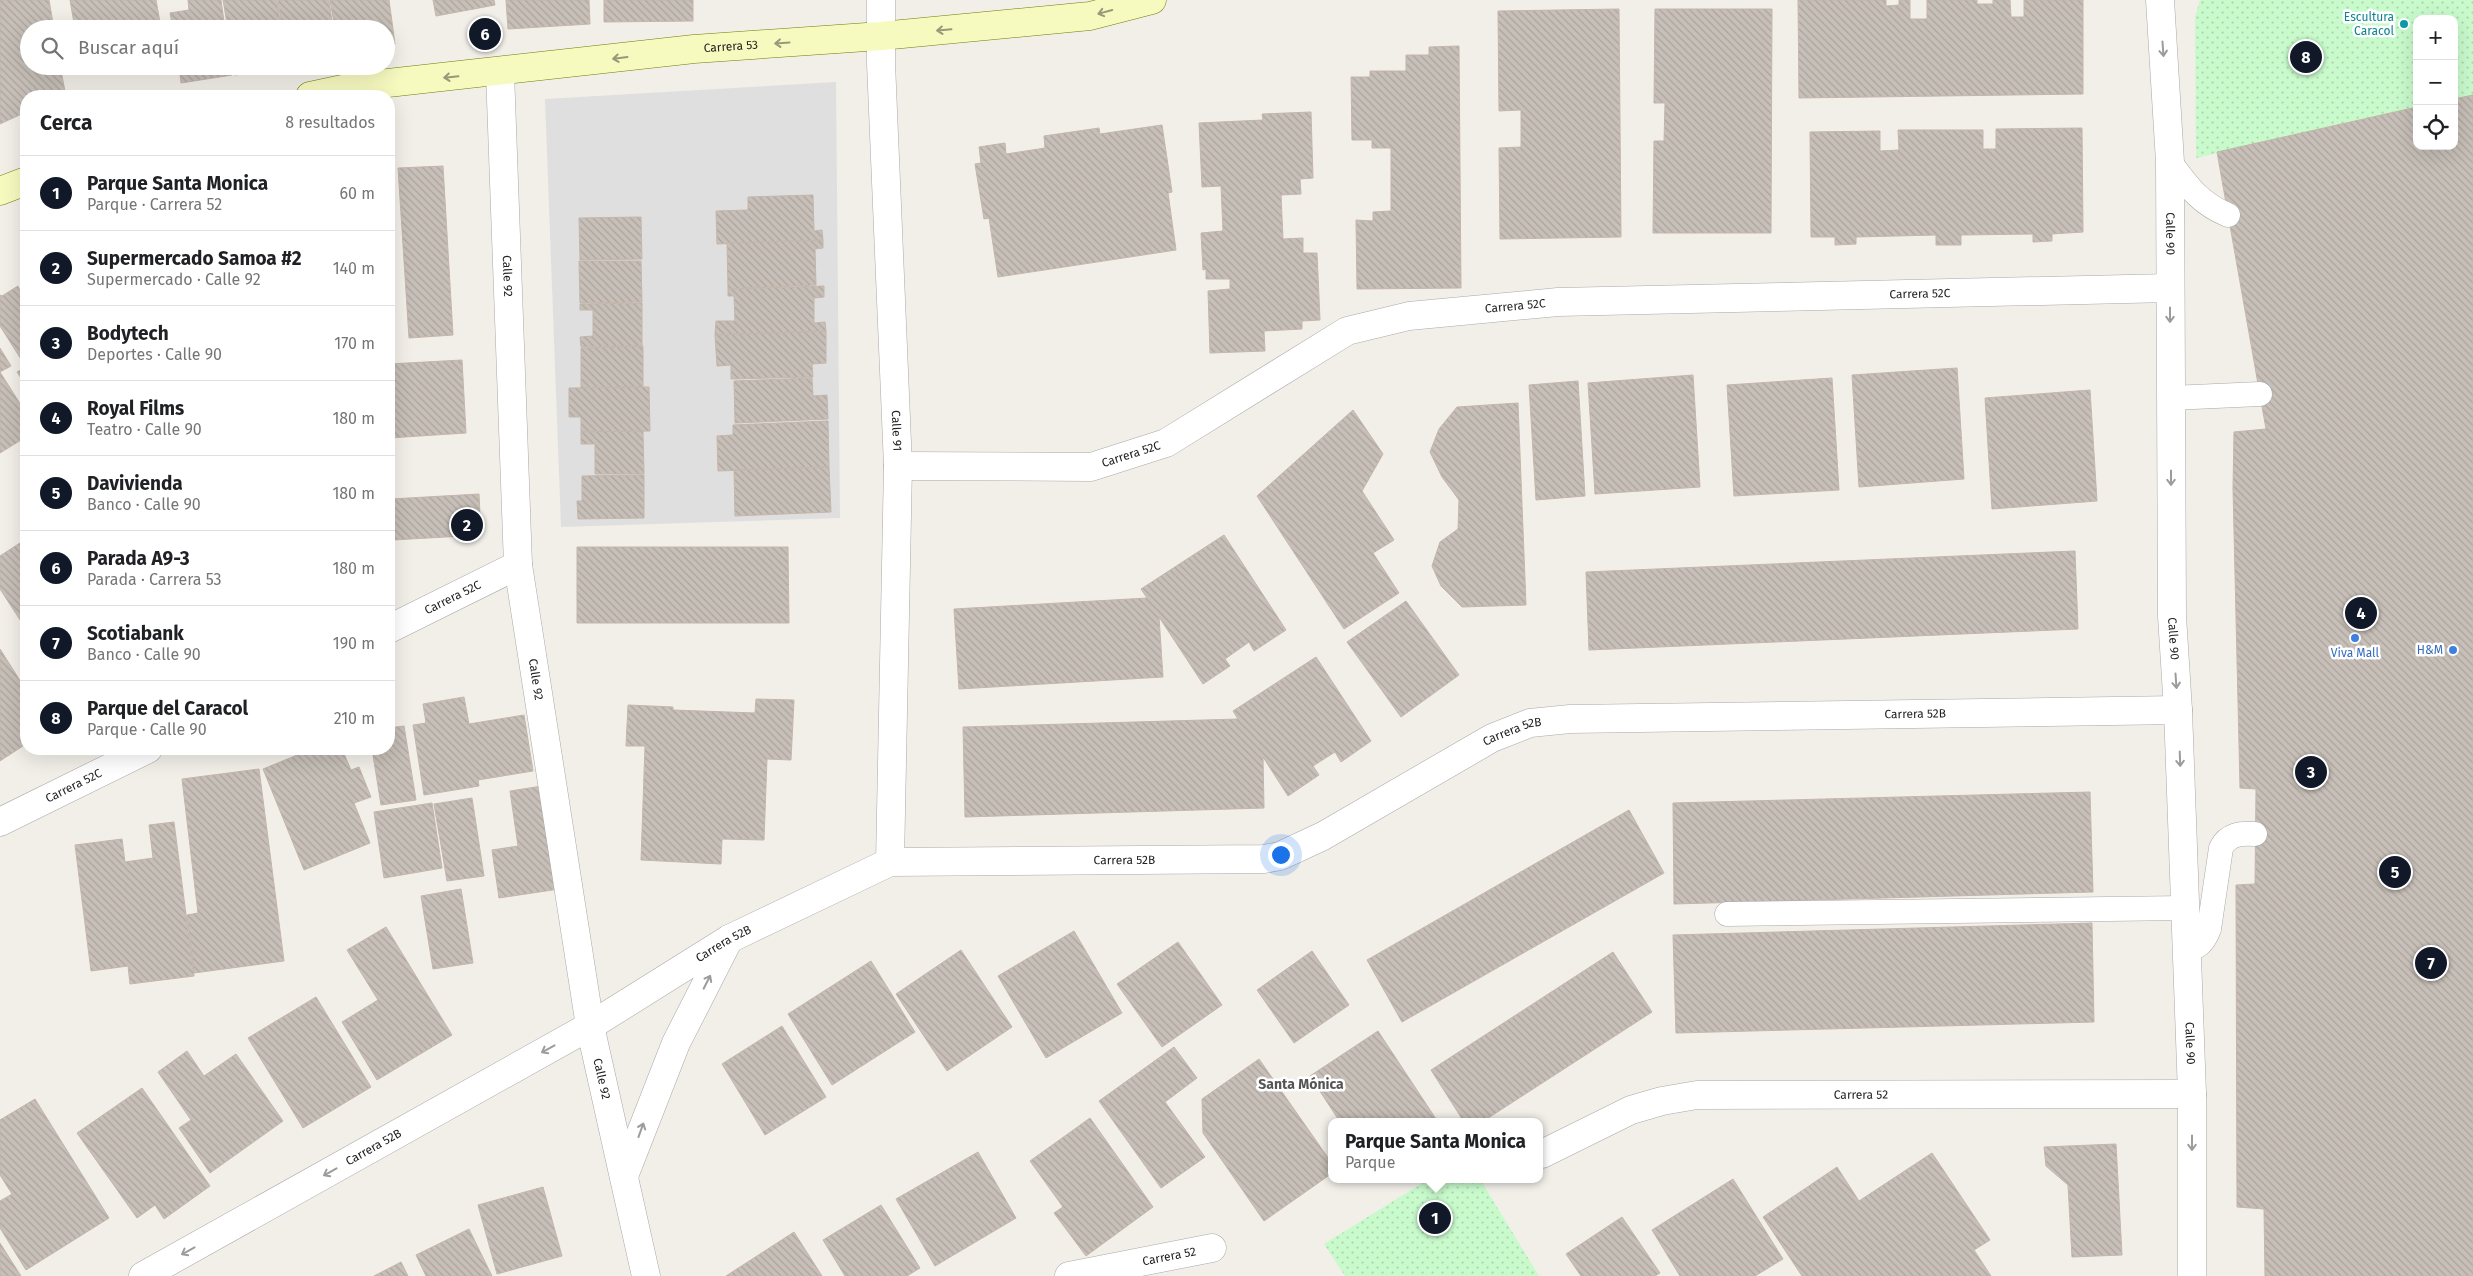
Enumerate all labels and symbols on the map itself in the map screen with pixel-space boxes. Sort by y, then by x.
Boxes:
one-way arrow [1097,8,1113,18]
place label: Escultura Caracol [2344,10,2394,38]
pin: 6 [469,15,501,53]
marker: Escultura Caracol [2398,18,2410,30]
one-way arrow [936,25,952,35]
street label: Carrera 53 [703,38,759,55]
one-way arrow [774,38,790,48]
pin: 8 [2290,38,2322,76]
one-way arrow [2159,40,2168,56]
one-way arrow [612,53,628,63]
one-way arrow [444,72,460,82]
street label: Calle 90 [2163,212,2177,255]
street label: Calle 92 [500,255,515,297]
street label: Carrera 52C [1889,286,1951,301]
street label: Carrera 52C [1484,296,1546,316]
one-way arrow [2165,307,2175,323]
street label: Calle 91 [889,410,904,451]
street label: Carrera 52C [1100,438,1162,470]
one-way arrow [2166,470,2176,486]
pin: 2 [451,506,483,544]
street label: Carrera 52C [422,578,483,617]
pin: 4 [2345,594,2377,632]
street label: Calle 90 [2165,617,2182,661]
marker: Viva Mall [2349,632,2361,644]
place label: H&M [2417,643,2443,657]
marker: H&M [2447,644,2459,656]
place label: Viva Mall [2331,646,2380,660]
street label: Calle 92 [526,658,546,701]
one-way arrow [2172,672,2181,688]
street label: Carrera 52B [1884,706,1946,721]
street label: Carrera 52B [1480,715,1542,749]
one-way arrow [2175,751,2184,767]
pin: 3 [2295,753,2327,791]
street label: Carrera 52C [43,766,104,805]
your location [1268,842,1294,868]
street label: Carrera 52B [1093,853,1155,867]
pin: 5 [2379,853,2411,891]
street label: Carrera 52B [693,922,753,965]
pin: 7 [2415,944,2447,982]
one-way arrow [702,975,712,990]
street label: Calle 90 [2182,1022,2198,1065]
one-way arrow [541,1045,555,1055]
street label: Calle 92 [590,1057,613,1101]
district label: Santa Mónica [1258,1076,1344,1093]
street label: Carrera 52 [1834,1088,1888,1102]
one-way arrow [637,1123,646,1139]
street label: Carrera 52B [343,1126,404,1168]
one-way arrow [2187,1134,2197,1151]
one-way arrow [323,1167,337,1177]
pin: 1 [1419,1199,1451,1237]
street label: Carrera 52 [1141,1244,1197,1268]
one-way arrow [181,1247,196,1256]

